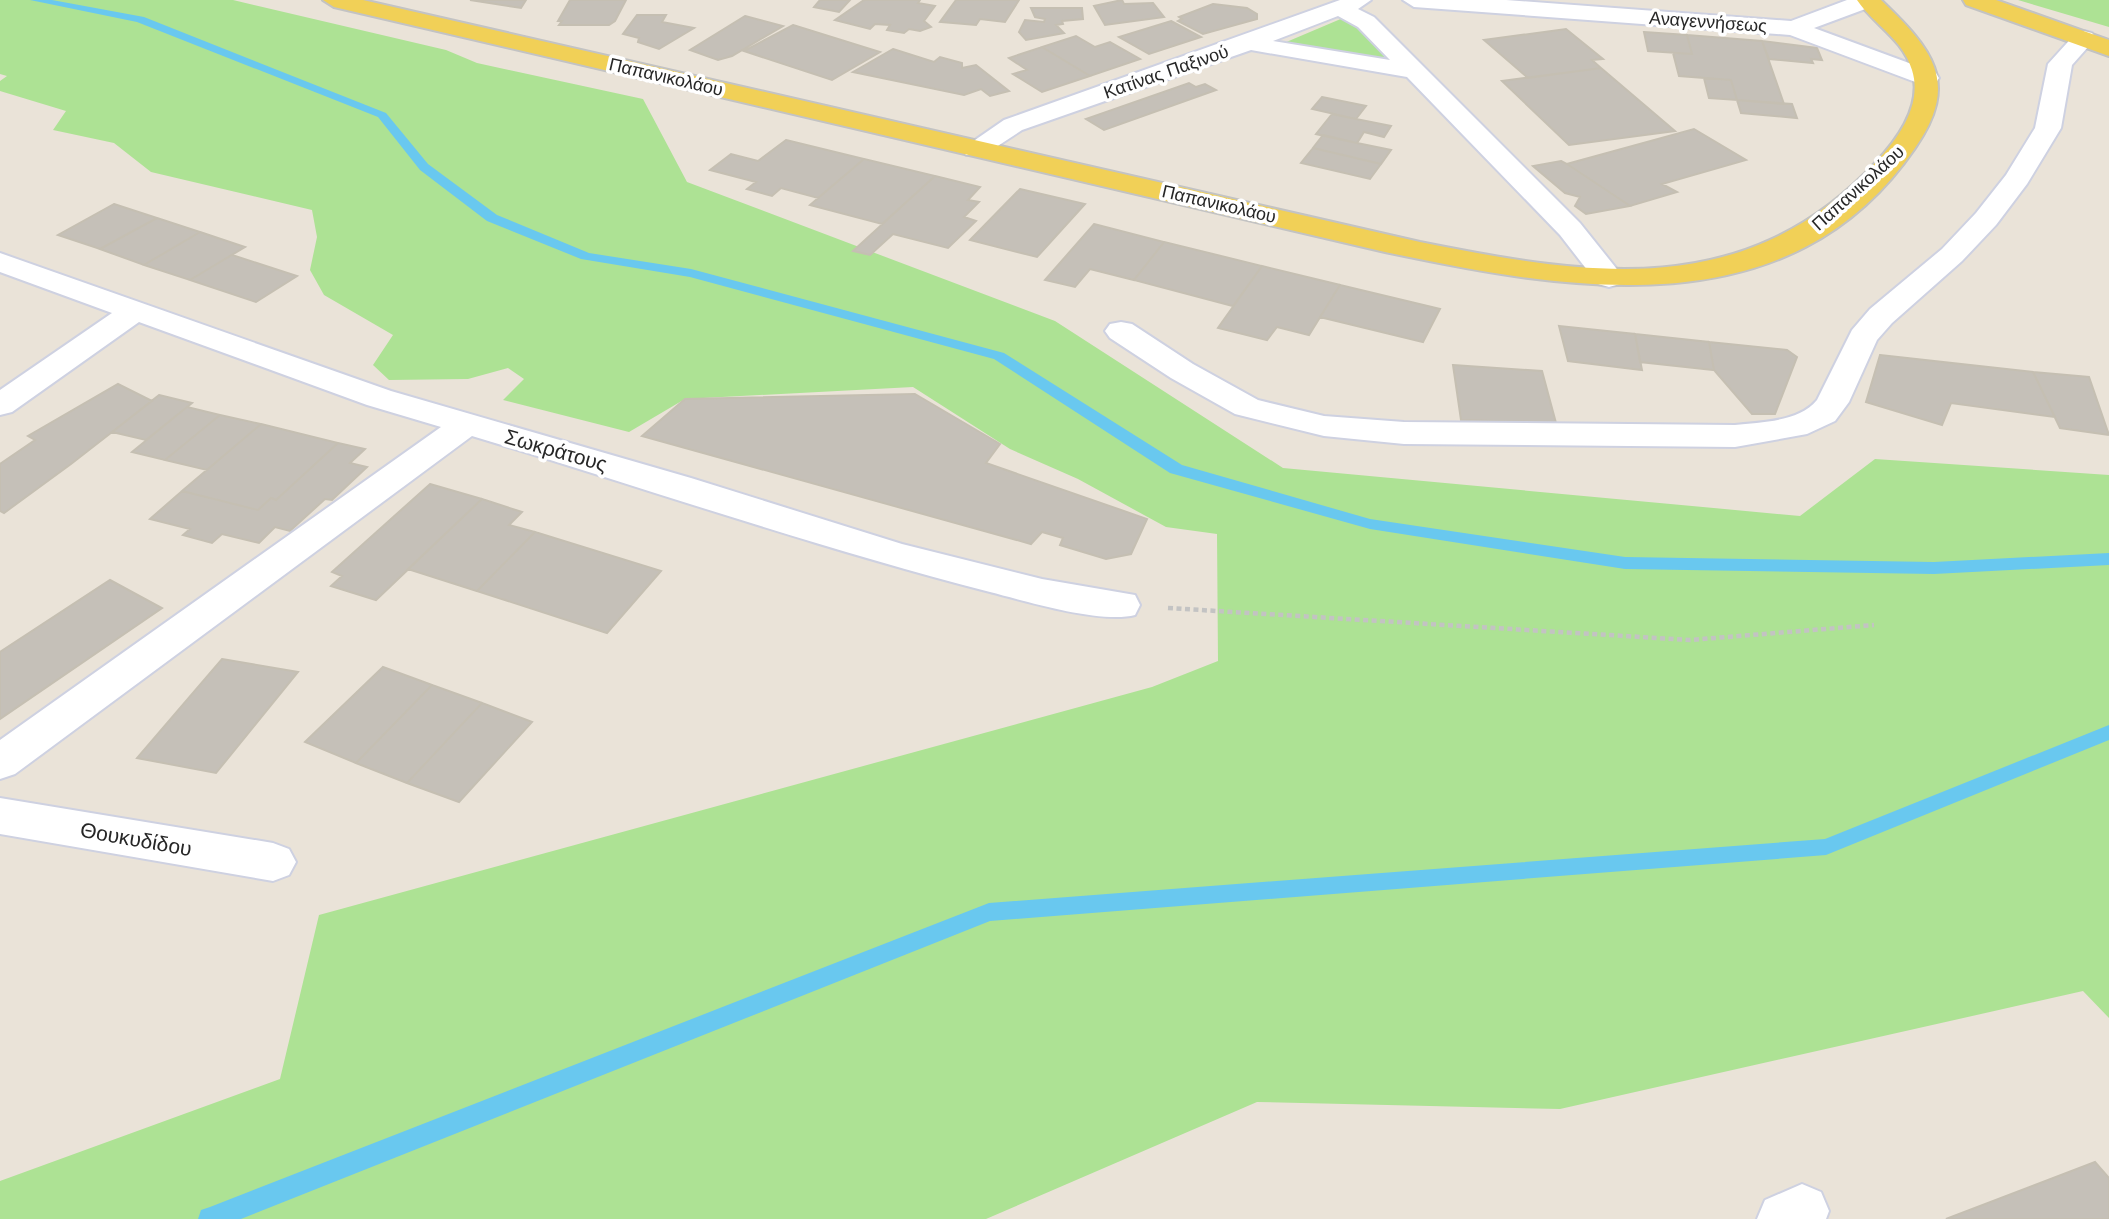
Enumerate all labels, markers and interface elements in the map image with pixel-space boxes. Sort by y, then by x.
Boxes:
street label: Αναγεννήσεως [1648,8,1768,36]
street label: Κατίνας Παξινού [1101,41,1231,103]
street label: Παπανικολάου [607,54,725,100]
street label: Παπανικολάου [1808,142,1908,234]
street label: Παπανικολάου [1160,181,1278,227]
street label: Σωκράτους [502,424,610,476]
street label: Θουκυδίδου [79,818,193,860]

